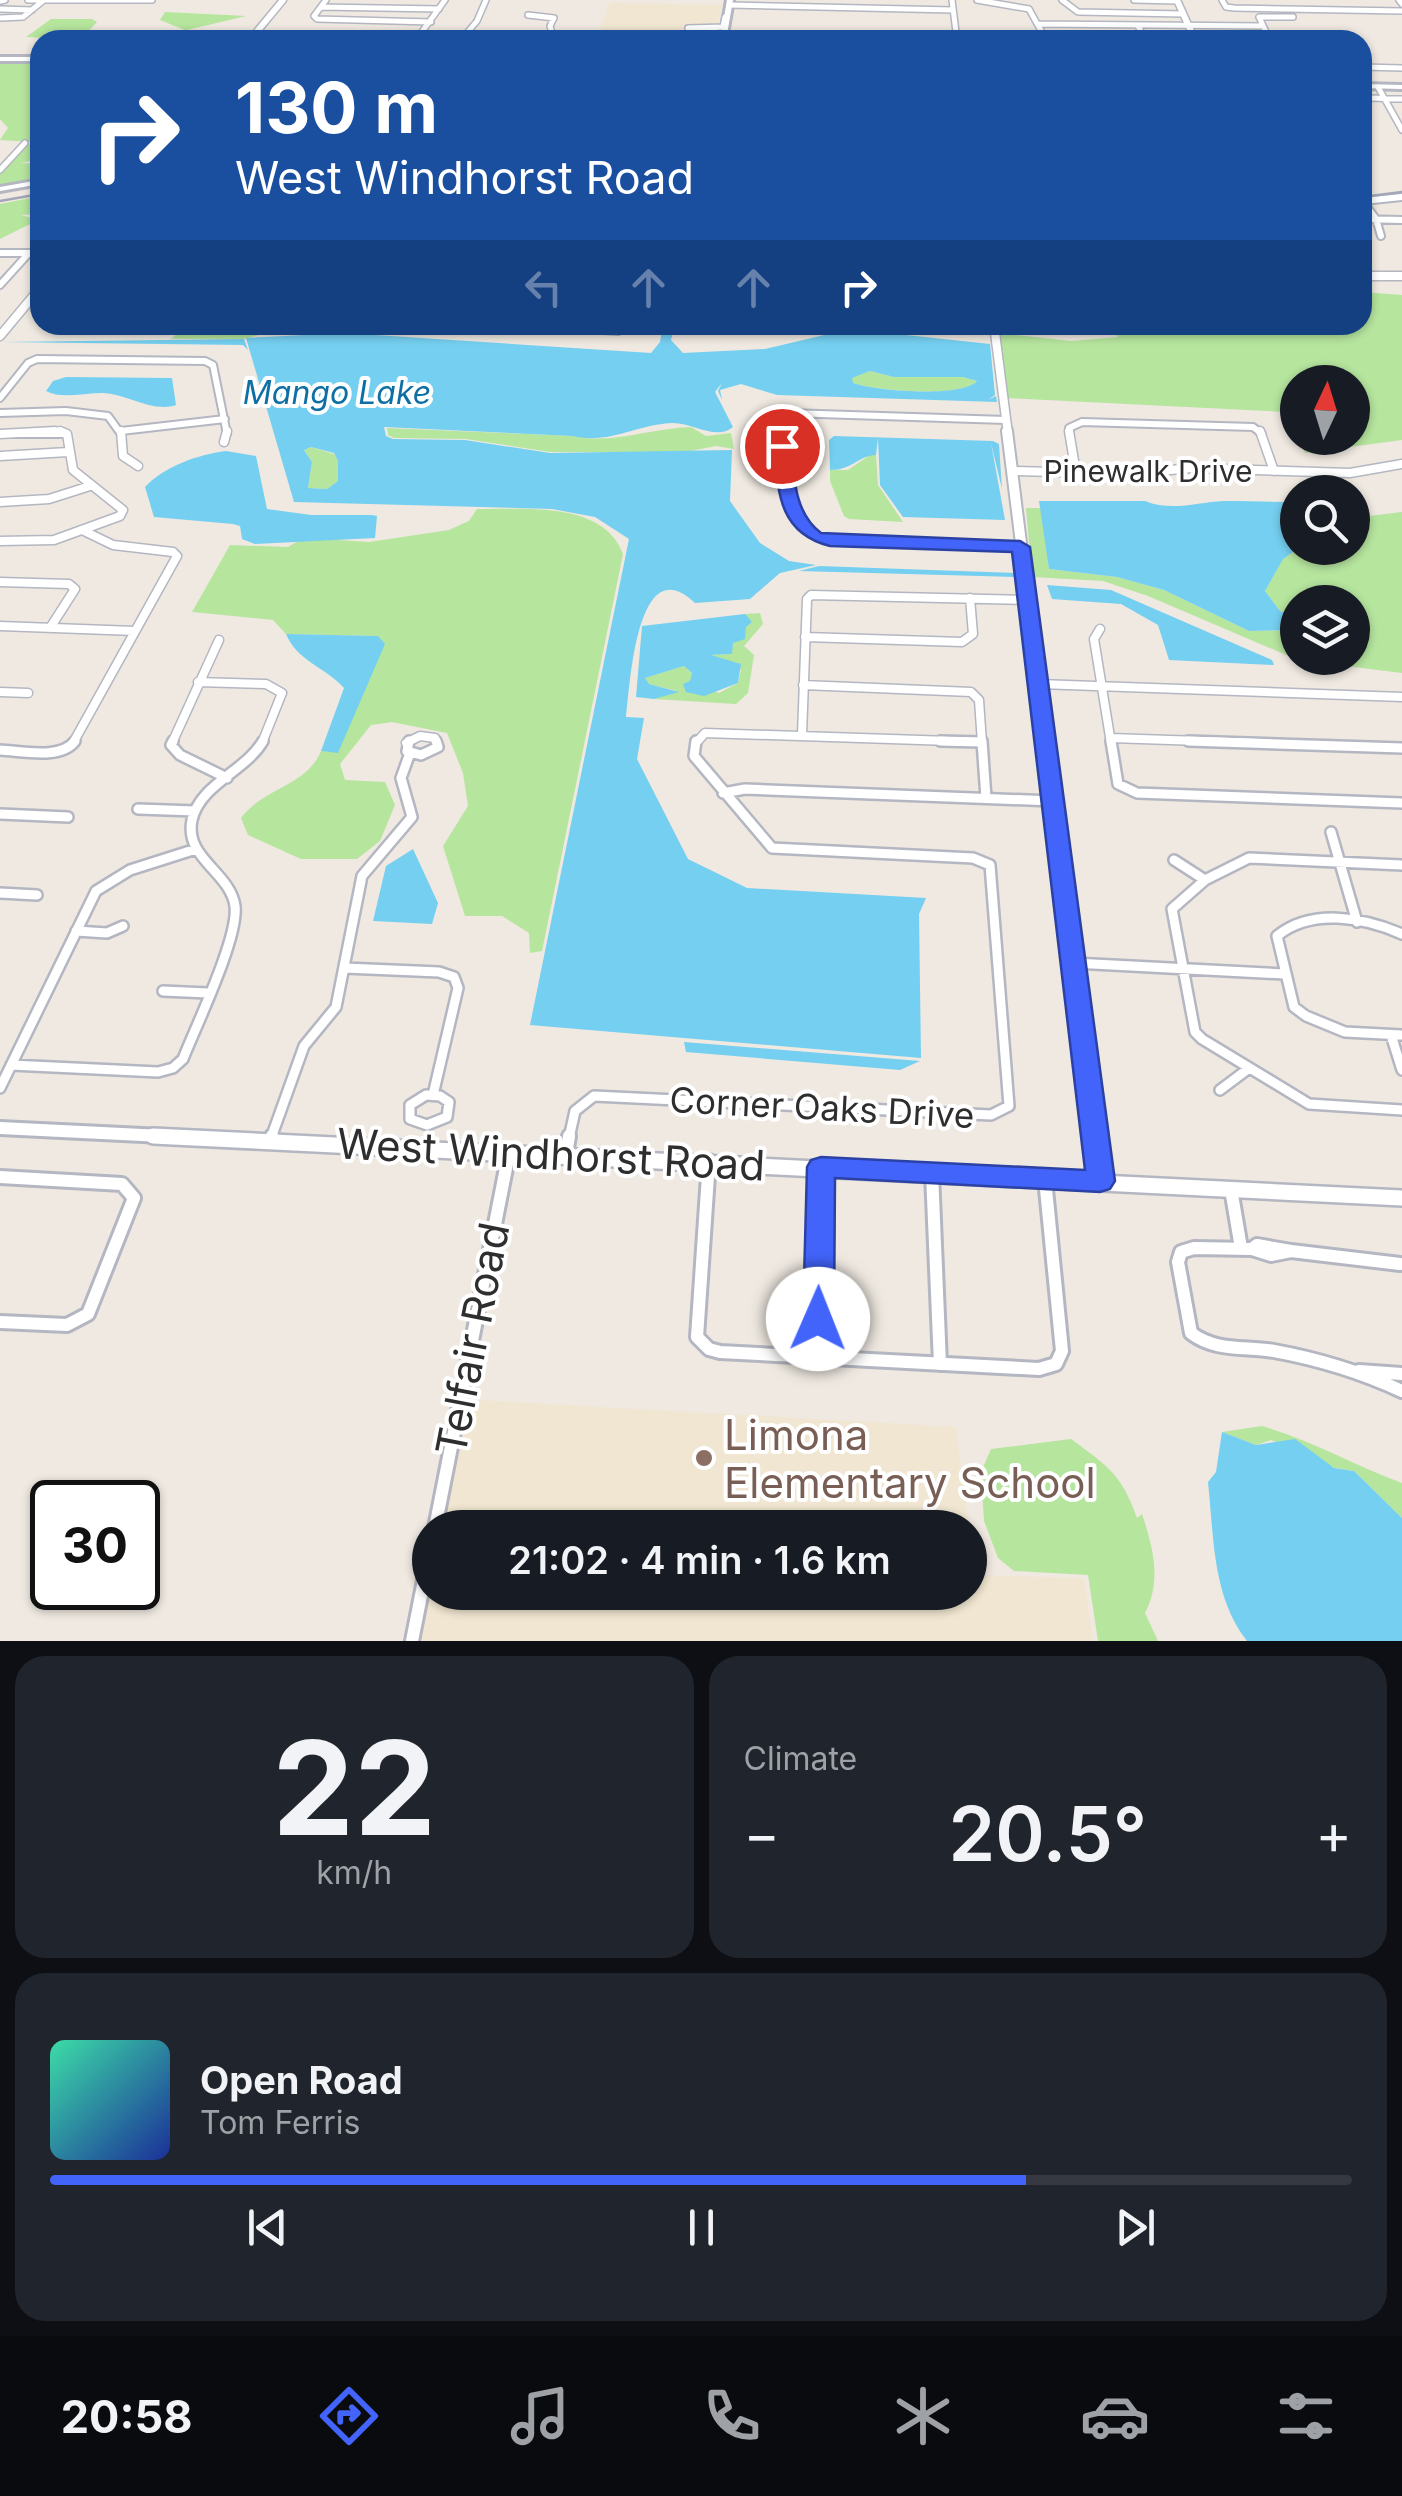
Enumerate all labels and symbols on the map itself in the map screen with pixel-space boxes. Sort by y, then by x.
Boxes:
north arrow [1280,365,1370,455]
water label: Mango Lake [243,373,431,412]
pin [740,404,825,489]
street label: Pinewalk Drive [1043,453,1253,489]
street label: Corner Oaks Drive [669,1078,975,1136]
street label: West Windhorst Road [336,1117,766,1191]
street label: Telfair Road [424,1218,520,1460]
position arrow [766,1267,870,1371]
place label: Limona Elementary School [724,1409,1096,1508]
marker: Limona Elementary School [693,1447,715,1469]
speed limit sign: 30 [30,1480,160,1610]

